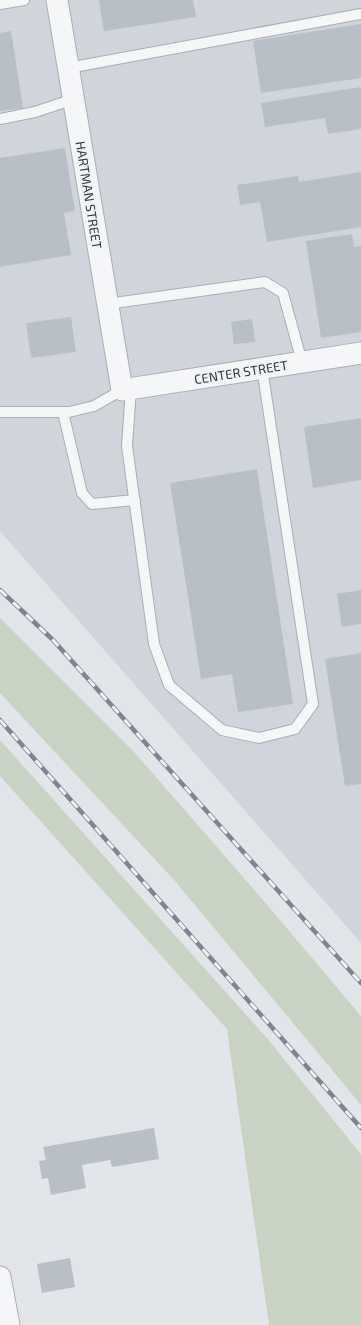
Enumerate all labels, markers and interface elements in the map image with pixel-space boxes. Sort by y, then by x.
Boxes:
street label: HARTMAN STREET [73,140,105,250]
street label: CENTER STREET [193,357,289,387]

